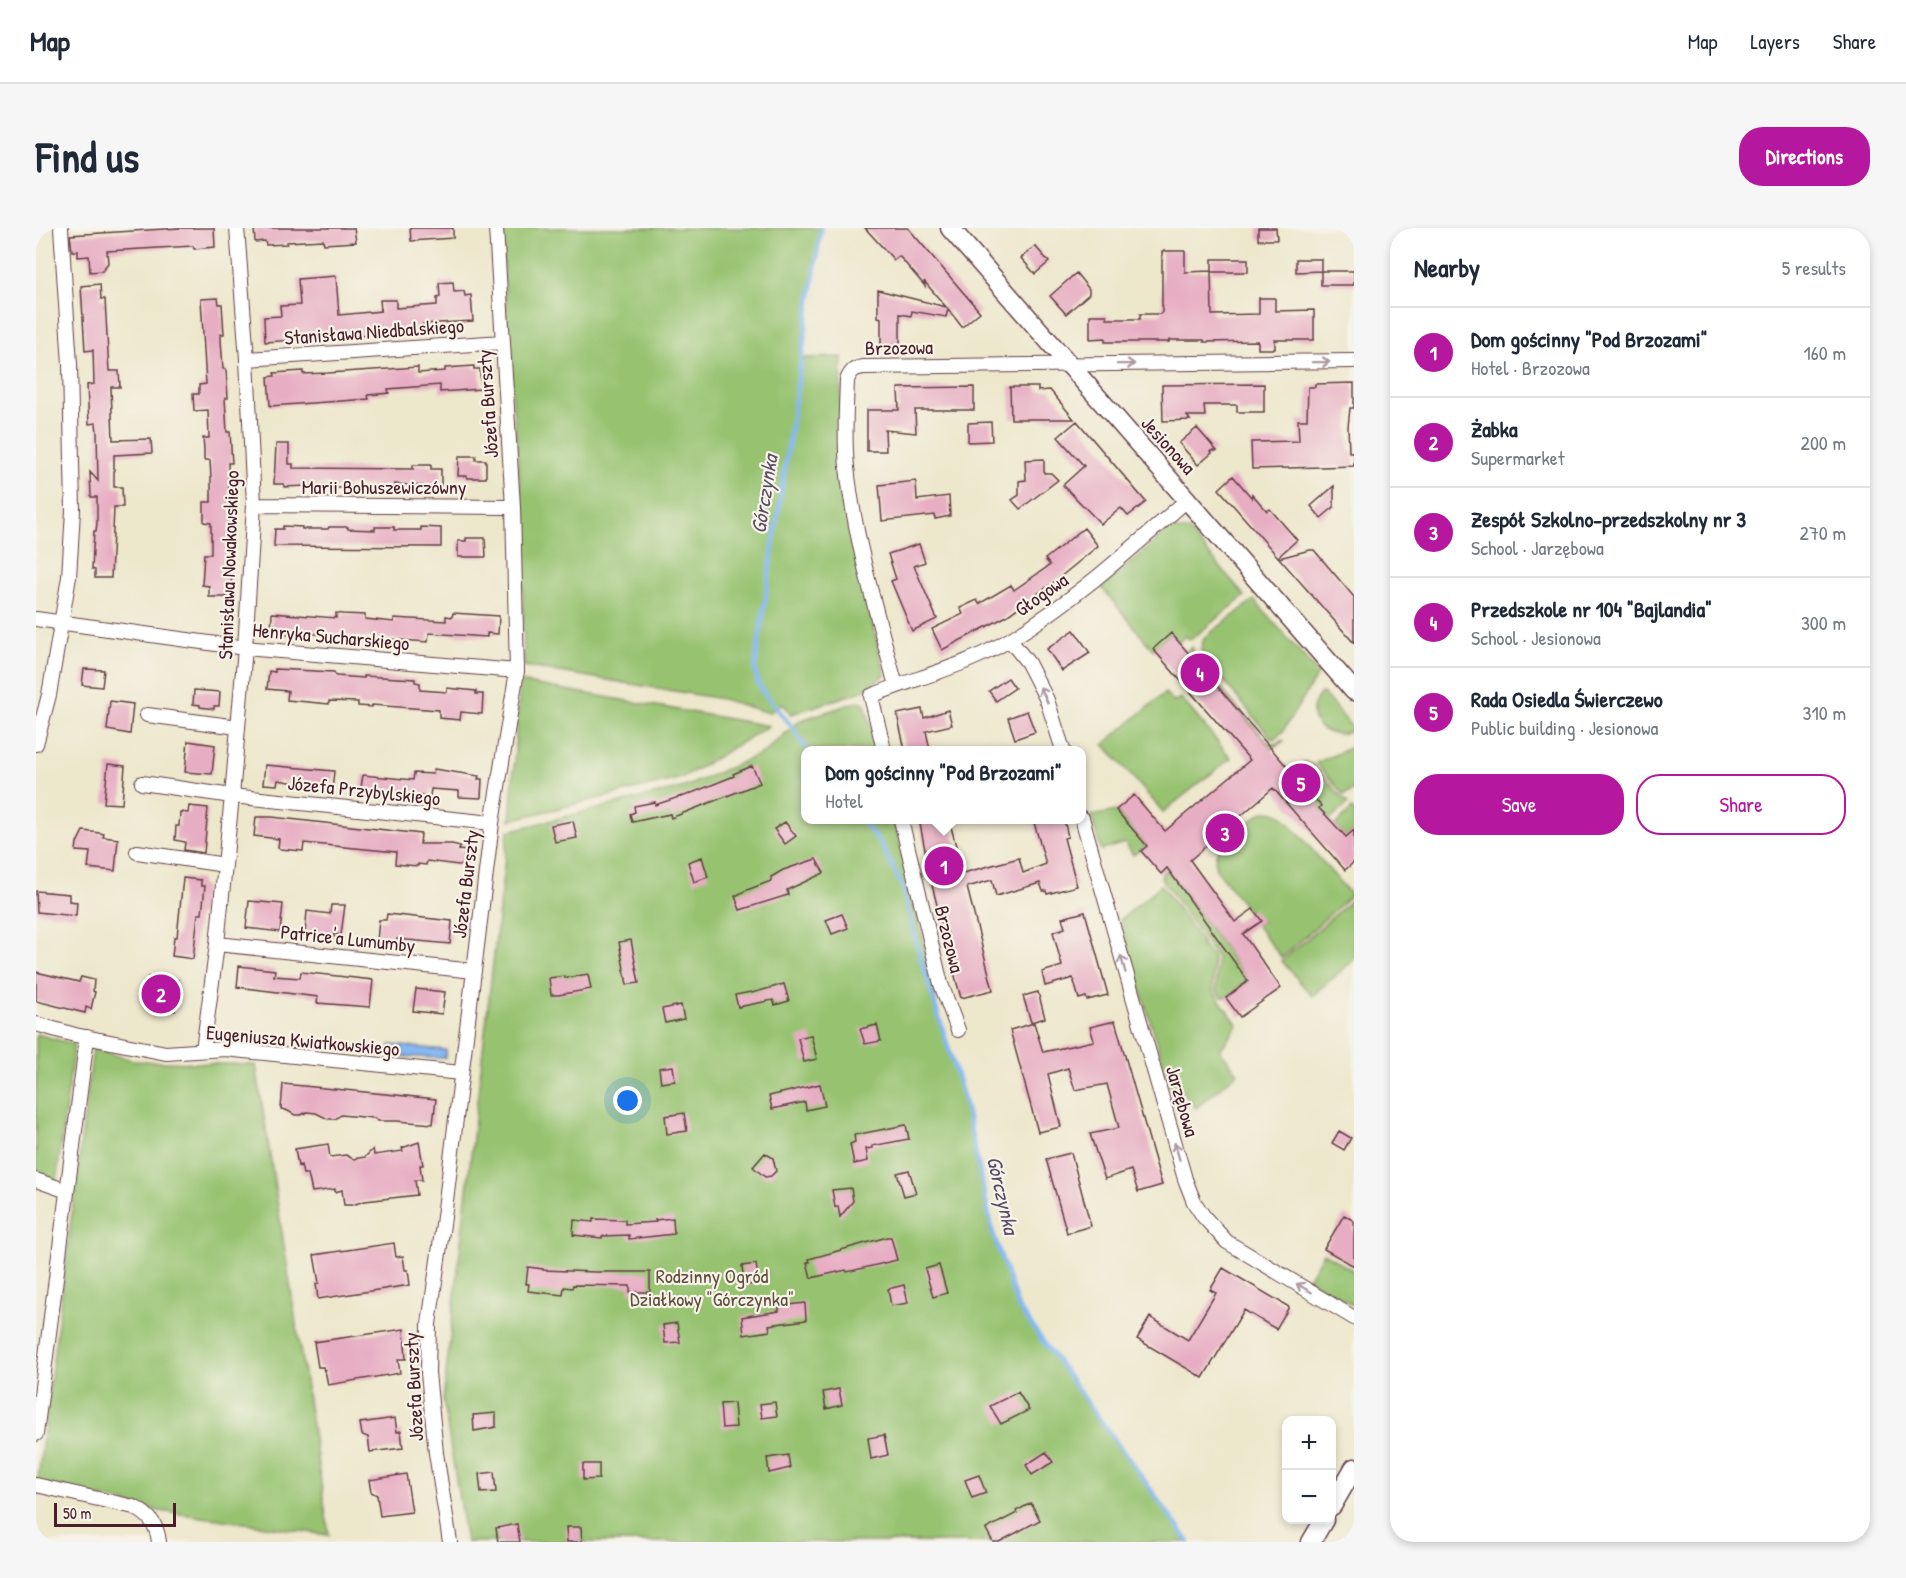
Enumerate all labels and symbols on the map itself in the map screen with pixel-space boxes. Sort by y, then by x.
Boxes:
street label: Stanisława Niedbalskiego [283,311,465,351]
street label: Brzozowa [865,333,933,361]
street label: Józefa Burszty [470,349,504,459]
one-way arrow [1310,356,1330,368]
one-way arrow [1115,358,1135,370]
street label: Jesionowa [1136,410,1202,480]
water label: Górczynka [743,450,785,535]
street label: Stanisława Nowakowskiego [211,470,245,660]
street label: Marii Bohuszewiczówny [302,473,466,500]
street label: Głogowa [1009,566,1073,622]
street label: Henryka Sucharskiego [251,616,411,656]
pin: 4 [1180,650,1220,696]
one-way arrow [1037,687,1049,705]
pin: 5 [1282,760,1320,806]
street label: Józefa Przybylskiego [286,769,442,811]
pin: 3 [1206,810,1244,856]
street label: Józefa Burszty [445,828,485,940]
pin: 1 [924,844,964,888]
street label: Brzozowa [929,903,971,975]
street label: Patrice'a Lumumby [279,918,417,958]
one-way arrow [1117,955,1129,974]
pin: 2 [142,972,180,1017]
street label: Eugeniusza Kwiatkowskiego [205,1018,401,1062]
street label: Jarzębowa [1160,1062,1206,1140]
your location [613,1086,642,1115]
one-way arrow [1171,1142,1182,1161]
water label: Górczynka [980,1153,1027,1239]
park label: Rodzinny Ogród Działkowy "Górczynka" [630,1262,794,1312]
one-way arrow [1295,1282,1312,1294]
street label: Józefa Burszty [397,1332,429,1442]
scale bar [54,1500,176,1528]

